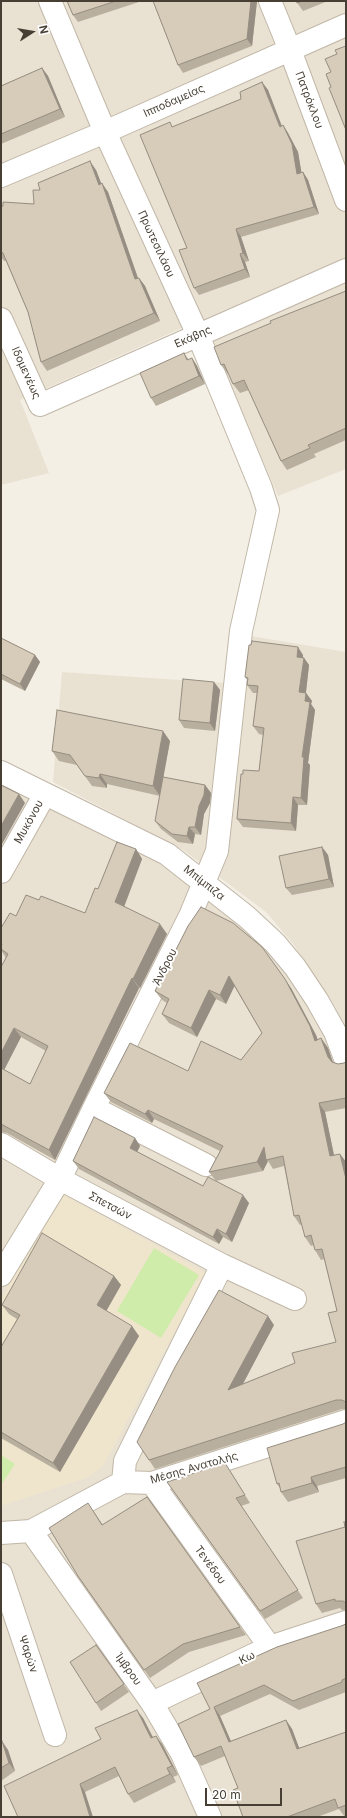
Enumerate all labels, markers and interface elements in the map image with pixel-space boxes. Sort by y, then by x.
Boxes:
north arrow [12,12,52,52]
text: N [36,24,51,35]
street label: Πατρόκλου [292,70,326,130]
street label: Ιπποδαμείας [141,82,207,120]
street label: Πρωτεσιλάου [135,209,177,279]
street label: Εκάβης [172,323,214,351]
street label: Ιδομενέως [9,345,43,401]
street label: Μυκόνου [12,798,46,846]
street label: Μπίμπιζα [181,863,227,903]
street label: Άνδρου [150,946,180,988]
street label: Σπετσών [86,1189,134,1223]
street label: Μέσης Ανατολής [149,1449,239,1487]
street label: Τενέδου [192,1543,228,1587]
street label: Ψαρών [15,1633,41,1675]
street label: Κω [237,1649,257,1667]
street label: Ίμβρου [112,1650,144,1688]
scale bar [207,1780,284,1806]
text: 20 m [212,1787,241,1802]

